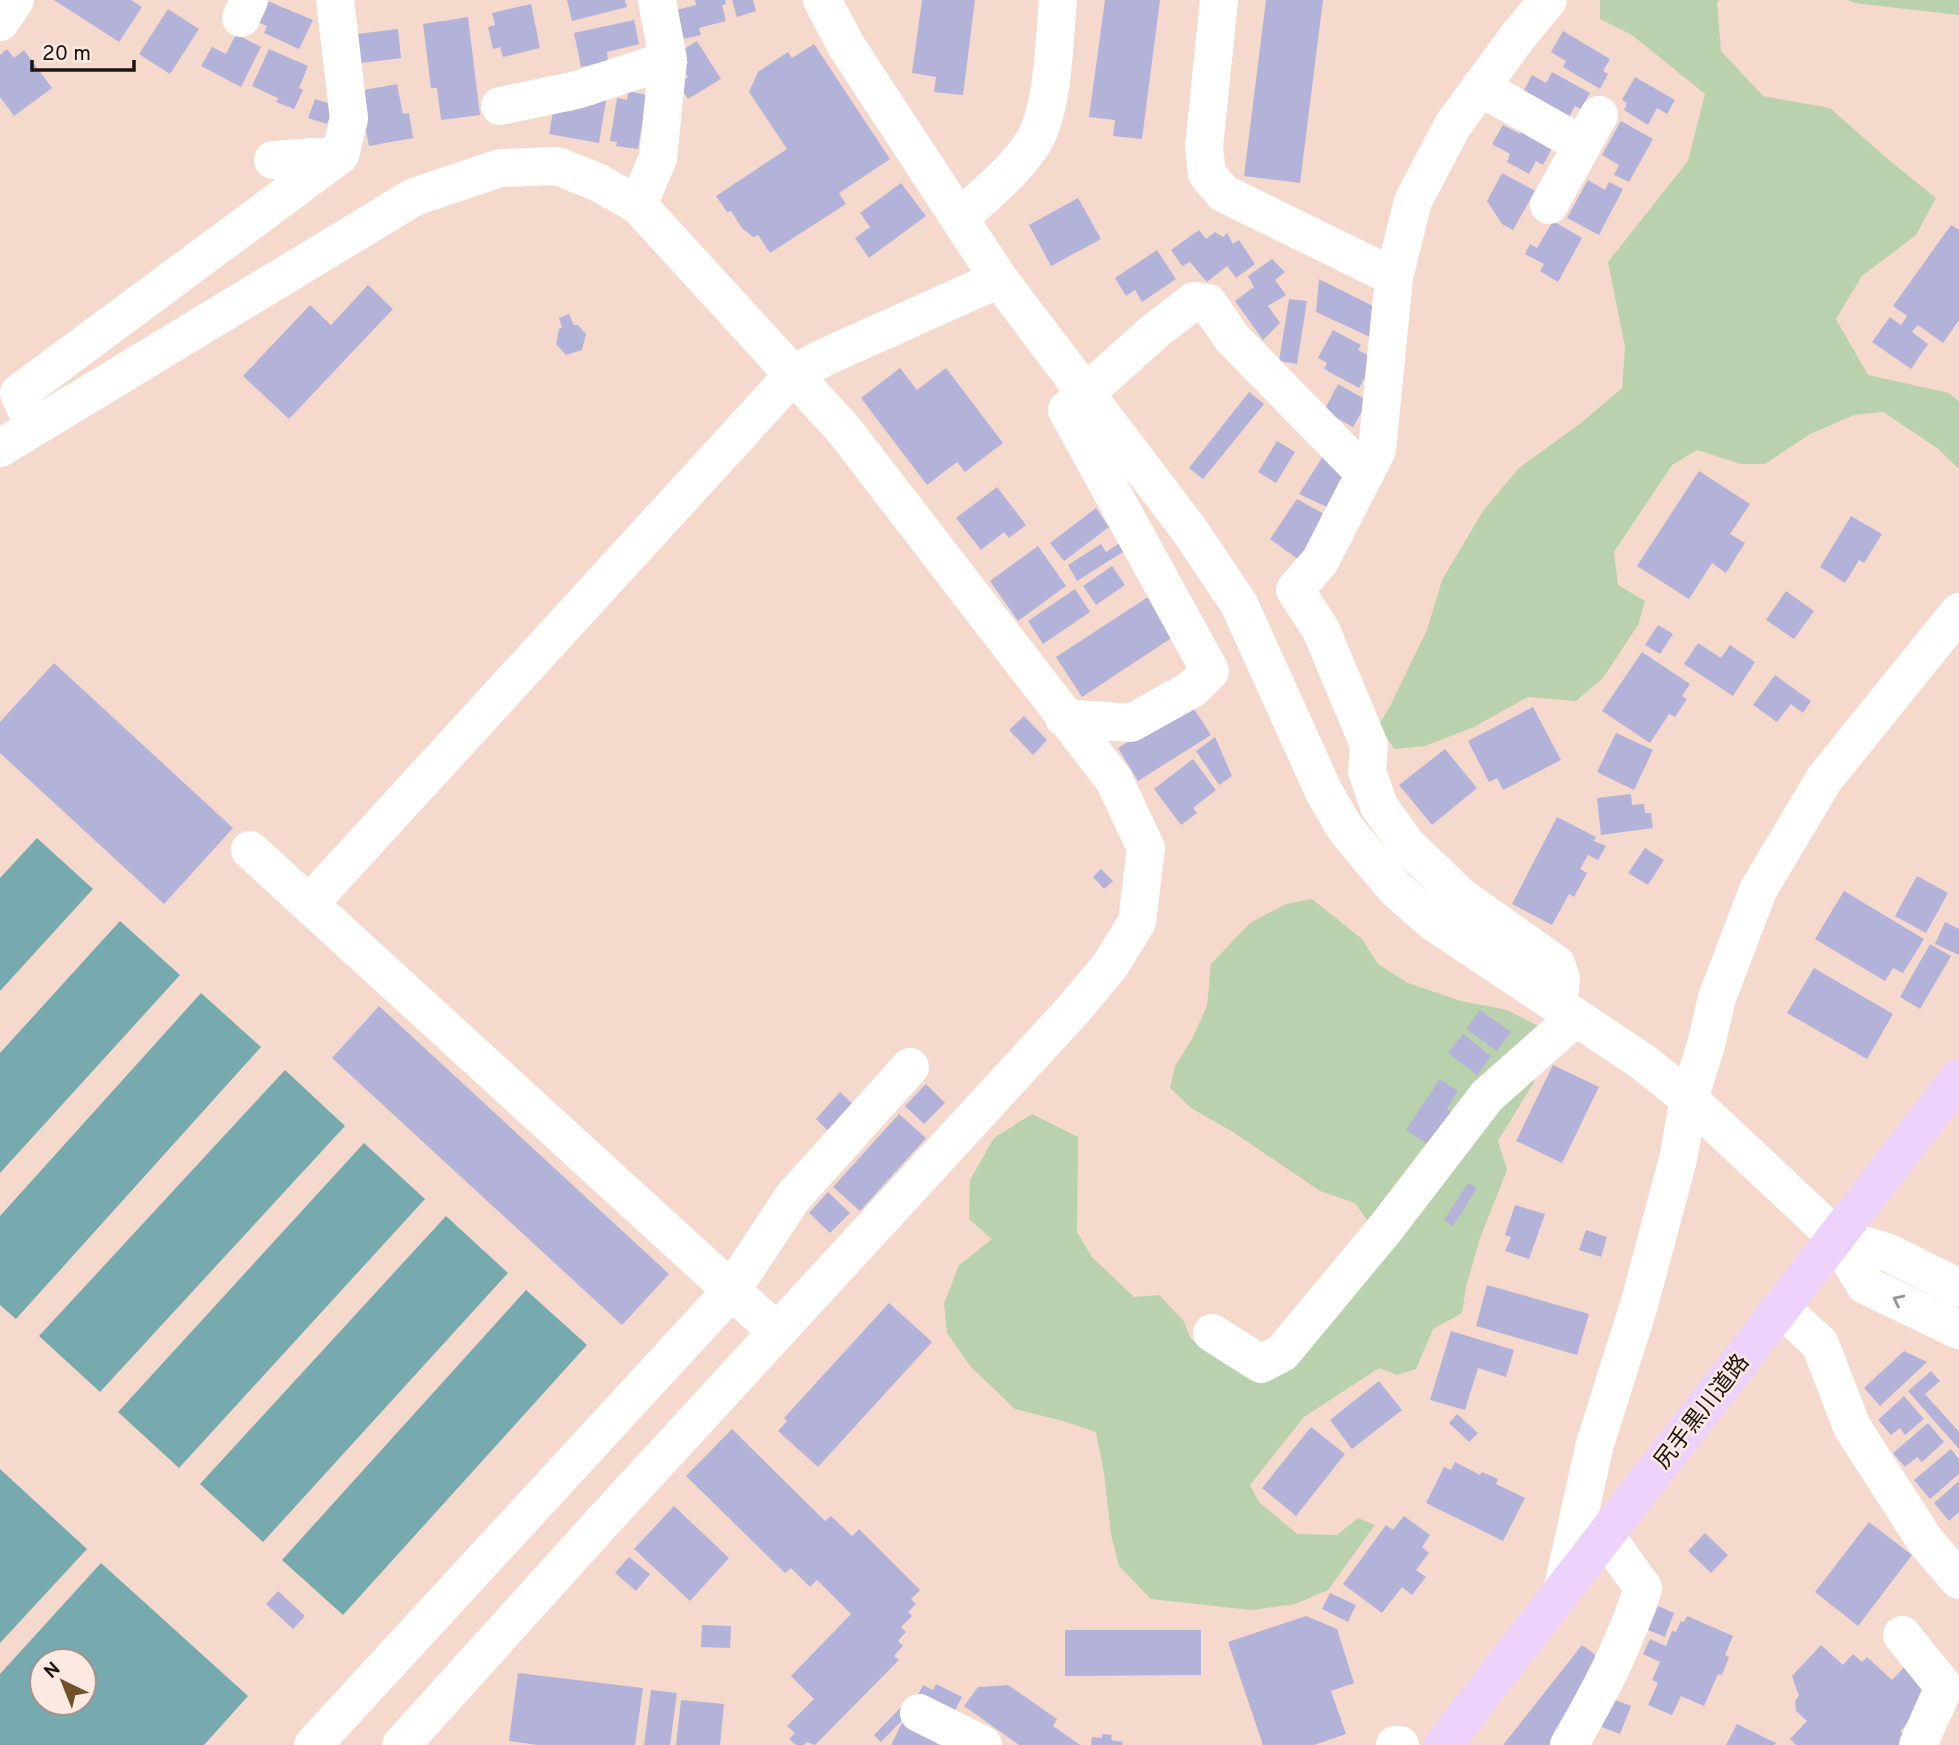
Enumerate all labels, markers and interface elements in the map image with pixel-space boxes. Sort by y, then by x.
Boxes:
scale bar [32,28,133,72]
text: 20 m [42,41,91,68]
one-way arrow [1893,1295,1905,1309]
street label: 尻手黒川道路 [1649,1349,1757,1476]
north arrow [28,1647,98,1717]
text: N [40,1658,66,1684]

